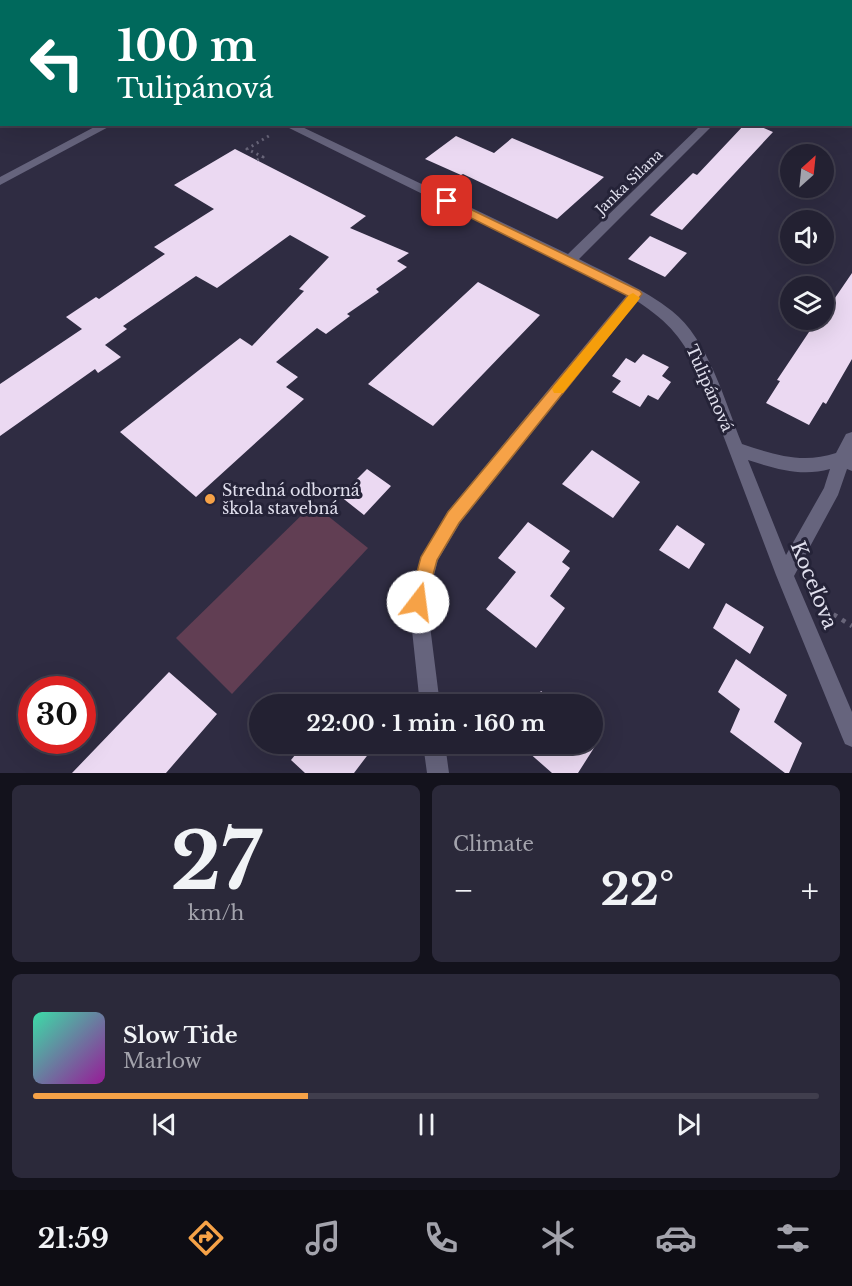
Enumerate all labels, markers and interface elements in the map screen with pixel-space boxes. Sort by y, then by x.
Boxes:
text: 100 m [117,20,256,72]
icon: left [18,24,96,102]
text: Tulipánová [117,72,273,105]
north arrow [780,144,834,198]
map controls [780,144,834,330]
street label: Janka Silana [590,145,666,220]
pin [421,175,472,226]
icon: arrive [430,184,463,217]
button: sound [780,210,834,264]
button: layers [780,276,834,330]
street label: Tulipánová [682,342,738,435]
place label: Stredná odborná škola stavebná [222,480,360,518]
marker: Stredná odborná škola stavebná [203,492,217,506]
street label: Koceľova [786,538,843,633]
position arrow [386,570,450,634]
speed limit sign: 30 [18,676,96,754]
text: 22:00 · 1 min · 160 m [307,710,545,737]
text: 27 [170,813,262,910]
text: Climate [453,832,534,856]
text: 22° [601,861,674,917]
text: − [453,870,474,911]
text: + [801,870,819,911]
text: km/h [188,901,244,925]
text: Slow Tide [123,1022,238,1049]
text: Marlow [123,1049,202,1073]
icon: previous [148,1108,181,1141]
icon: pause [410,1108,443,1141]
icon: next [672,1108,705,1141]
icon: directions [185,1217,227,1259]
icon: music [302,1217,344,1259]
icon: phone [420,1217,462,1259]
icon: climate [537,1217,579,1259]
icon: car [655,1217,697,1259]
icon: filters [772,1217,814,1259]
text: 21:59 [38,1222,109,1255]

